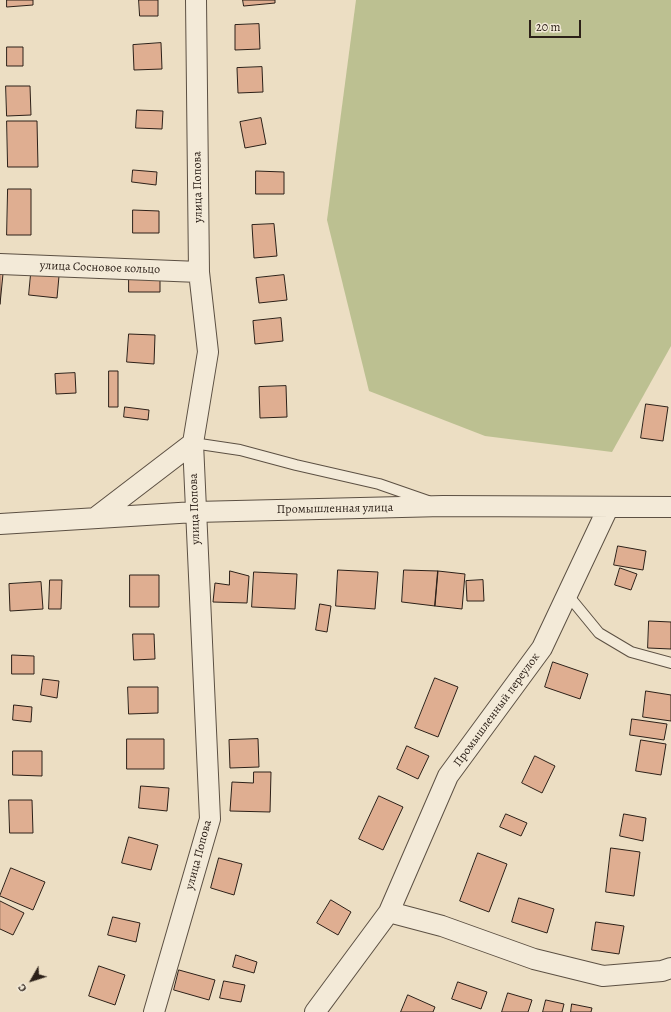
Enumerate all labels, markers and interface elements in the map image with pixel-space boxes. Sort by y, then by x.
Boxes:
scale bar [531,12,583,38]
text: 20 m [536,19,560,35]
street label: улица Попова [190,151,206,223]
street label: улица Сосновое кольцо [40,259,160,277]
street label: улица Попова [187,473,203,545]
street label: Промышленная улица [277,501,393,517]
street label: Промышленный переулок [451,650,543,770]
street label: улица Попова [183,819,215,891]
north arrow [12,960,52,1000]
text: С [14,981,30,995]

